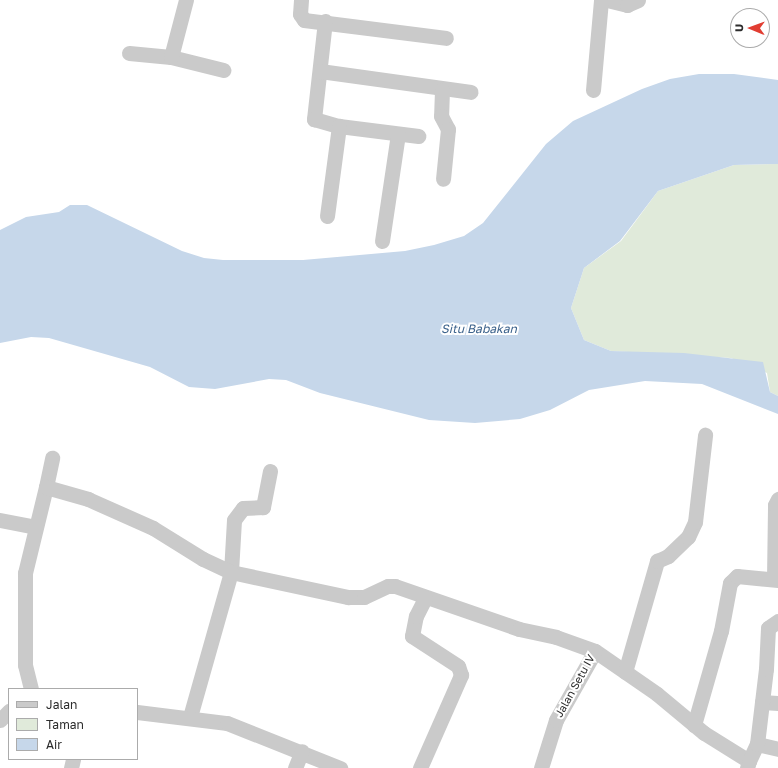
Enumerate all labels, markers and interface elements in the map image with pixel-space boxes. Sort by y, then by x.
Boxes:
north arrow [730,8,770,48]
text: U [732,24,745,32]
water label: Situ Babakan [441,322,517,336]
street label: Jalan Setu IV [552,652,598,720]
legend [8,688,138,760]
text: Jalan [46,697,77,712]
text: Taman [46,717,84,732]
text: Air [46,737,62,752]

